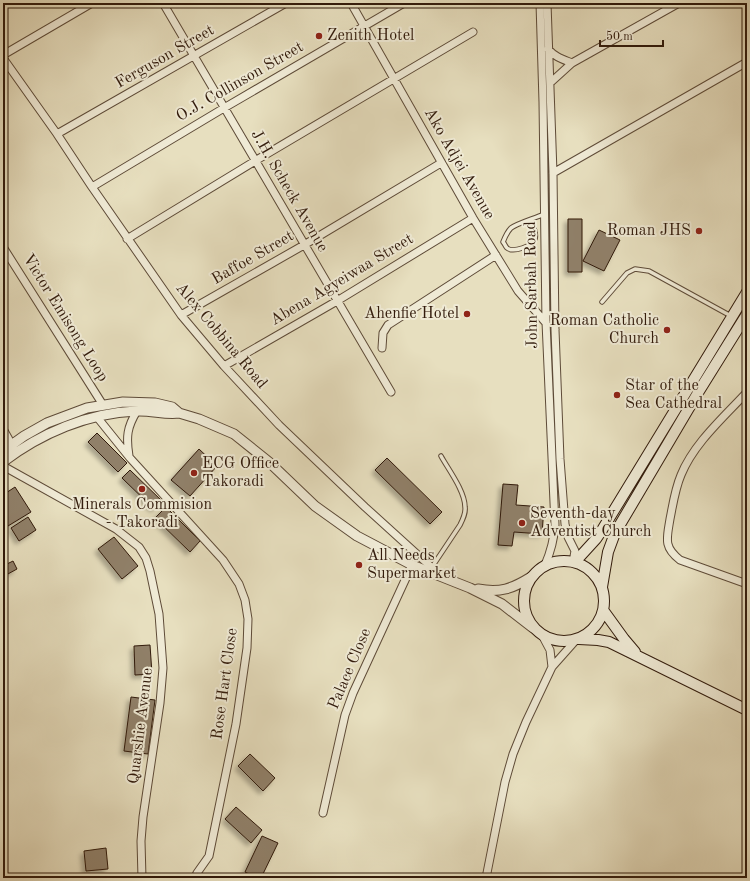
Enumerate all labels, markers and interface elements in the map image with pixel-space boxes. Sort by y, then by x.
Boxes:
street label: Ferguson Street [113,22,217,92]
scale bar [600,22,663,48]
place label: Zenith Hotel [327,28,414,44]
text: 50 m [606,30,633,43]
marker: Zenith Hotel [314,31,324,41]
street label: O.J. Collinson Street [174,39,307,125]
street label: Ako Adjei Avenue [421,106,497,222]
street label: J.H. Scheck Avenue [248,127,330,255]
street label: John Sarbah Road [523,221,541,349]
place label: Roman JHS [607,223,691,239]
marker: Roman JHS [694,226,704,236]
street label: Baffoe Street [209,228,297,288]
street label: Abena Agyeiwaa Street [268,231,417,329]
street label: Victor Emisong Loop [19,251,111,385]
street label: Alex Cobbina Road [172,280,270,392]
place label: Ahenfie Hotel [364,306,459,322]
marker: Ahenfie Hotel [462,309,472,319]
place label: Roman Catholic Church [549,313,659,347]
marker: Roman Catholic Church [662,325,672,335]
place label: Star of the Sea Cathedral [625,378,722,412]
marker: Star of the Sea Cathedral [612,390,622,400]
place label: ECG Office Takoradi [202,456,279,490]
marker: ECG Office Takoradi [189,468,199,478]
marker: Minerals Commision - Takoradi [137,484,147,494]
place label: Minerals Commision - Takoradi [72,497,212,531]
place label: Seventh-day Adventist Church [530,506,652,540]
marker: Seventh-day Adventist Church [517,518,527,528]
place label: All Needs Supermarket [367,548,457,582]
marker: All Needs Supermarket [354,560,364,570]
street label: Palace Close [326,626,374,712]
street label: Rose Hart Close [209,627,241,741]
street label: Quarshie Avenue [126,667,156,785]

